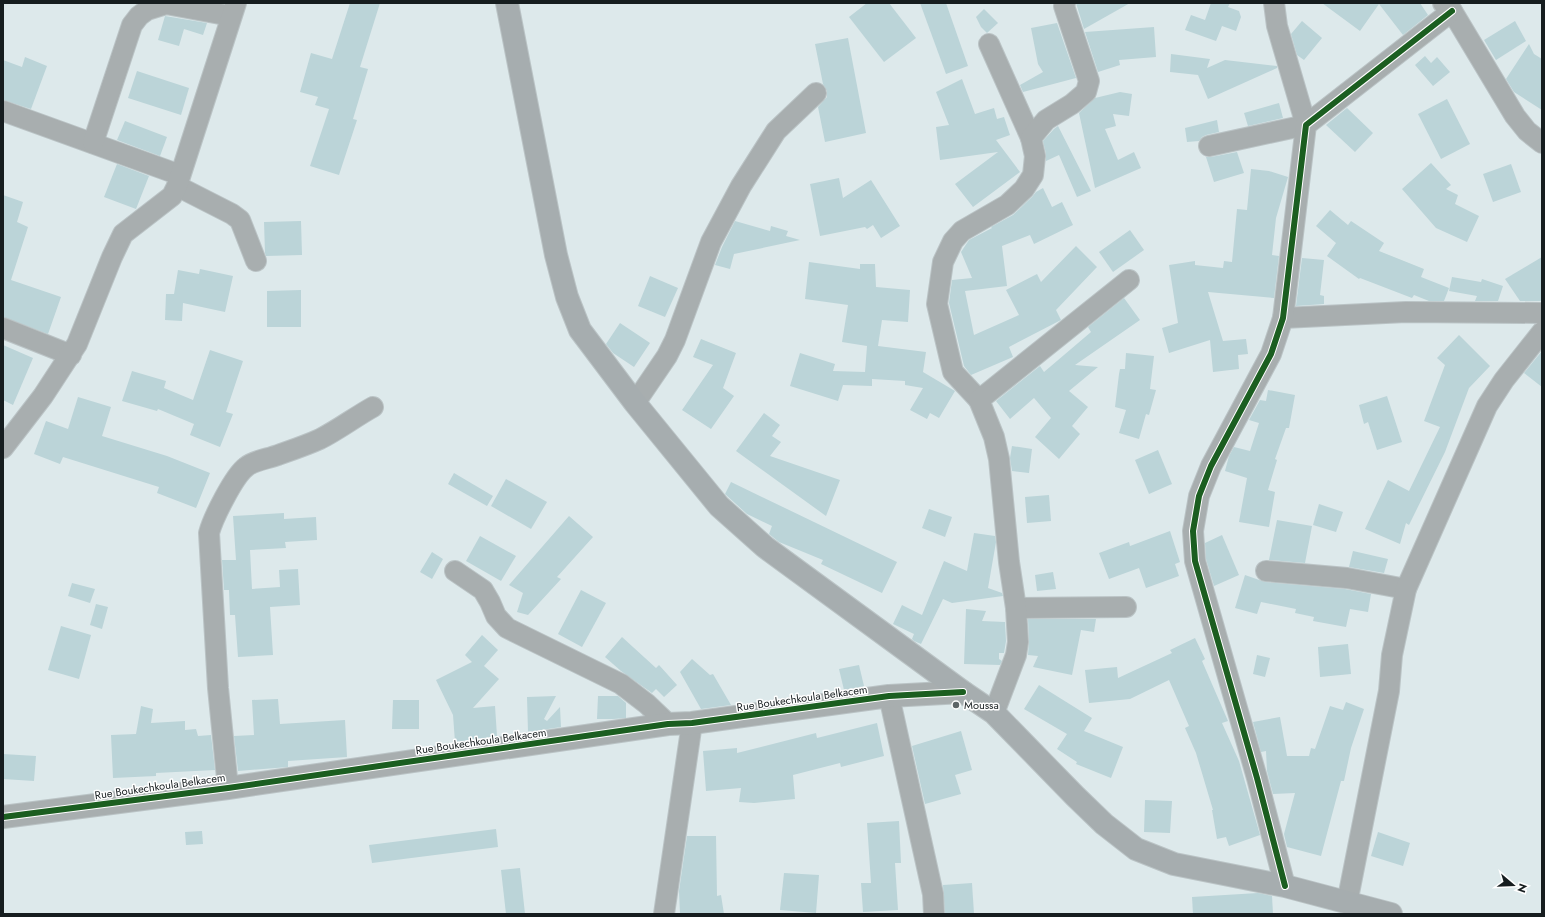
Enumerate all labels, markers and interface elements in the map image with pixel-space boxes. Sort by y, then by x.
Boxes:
street label: Rue Boukechkoula Belkacem [736,681,868,715]
place label: Moussa [964,697,999,713]
marker: Moussa [951,700,961,710]
street label: Rue Boukechkoula Belkacem [415,724,547,758]
street label: Rue Boukechkoula Belkacem [94,769,226,803]
north arrow [1493,865,1533,905]
text: N [1513,882,1531,895]

